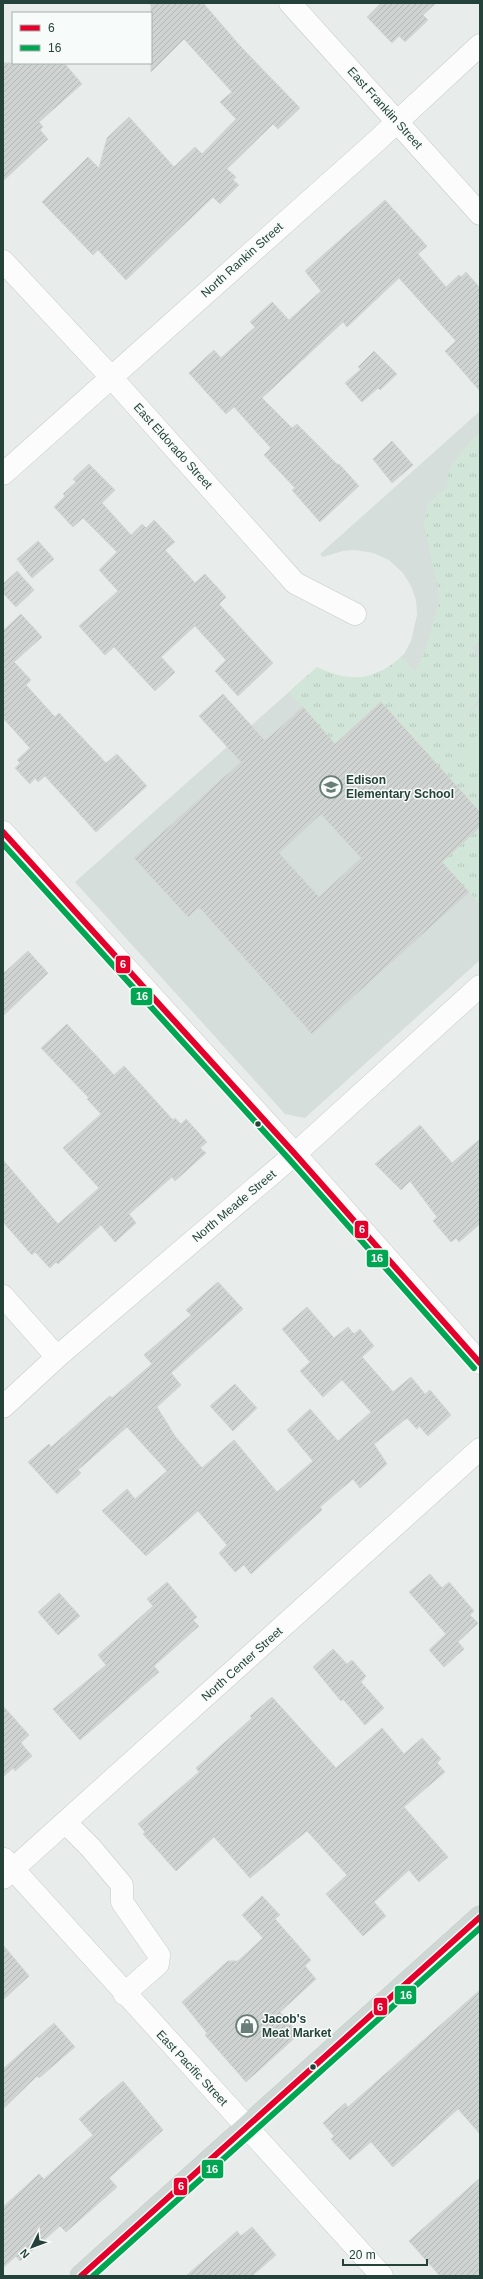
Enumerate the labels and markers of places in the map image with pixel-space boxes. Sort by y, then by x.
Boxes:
place label: Edison Elementary School [346,773,454,801]
school or university icon: Edison Elementary School [318,774,344,800]
unlabelled marker [253,1119,263,1129]
place label: Jacob's Meat Market [262,2012,331,2040]
shop icon: Jacob's Meat Market [234,2013,260,2039]
unlabelled marker [308,2062,318,2072]

